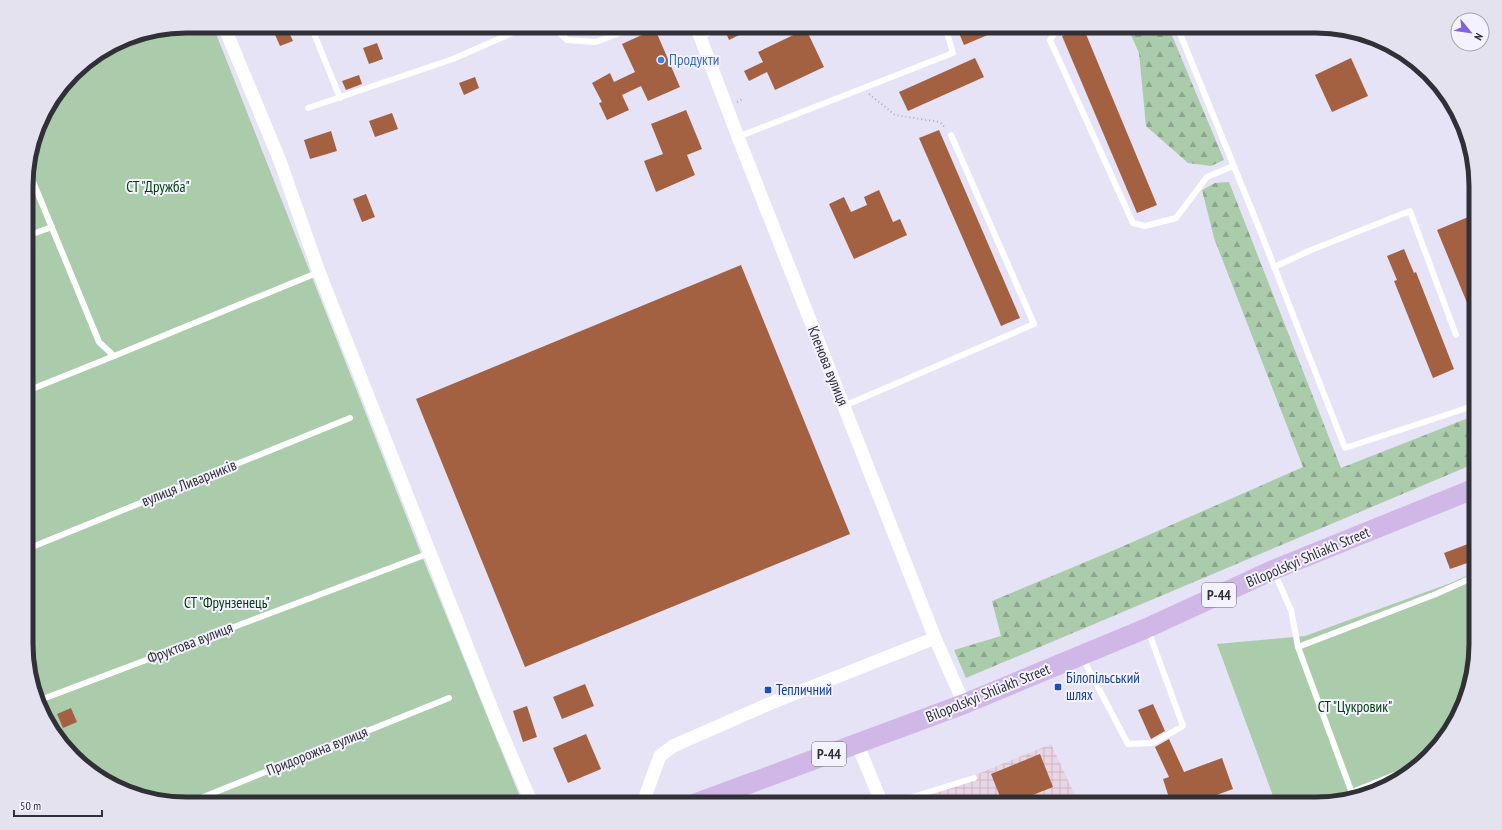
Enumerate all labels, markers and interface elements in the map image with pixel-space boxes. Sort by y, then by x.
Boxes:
north arrow [1450,12,1490,52]
text: N [1471,31,1486,43]
place label: Продукти [669,50,719,69]
marker: Продукти [656,55,666,65]
park label: СТ "Дружба" [126,177,190,196]
street label: Кленова вулиця [804,323,853,409]
street label: вулиця Ливарників [139,455,239,510]
street label: Bilopolskyi Shliakh Street [1243,522,1372,591]
road number: Р-44 [1202,583,1236,607]
park label: СТ "Фрунзенець" [184,593,270,612]
street label: Фруктова вулиця [144,617,236,668]
street label: Bilopolskyi Shliakh Street [923,659,1053,726]
place label: Білопільський шлях [1066,668,1140,704]
place label: Тепличний [776,680,832,699]
marker: Білопільський шлях [1053,682,1063,692]
marker: Тепличний [763,685,773,695]
park label: СТ "Цукровик" [1318,697,1392,716]
street label: Придорожна вулиця [263,722,370,779]
road number: Р-44 [812,742,846,766]
scale bar [14,792,102,818]
text: 50 m [20,798,41,813]

